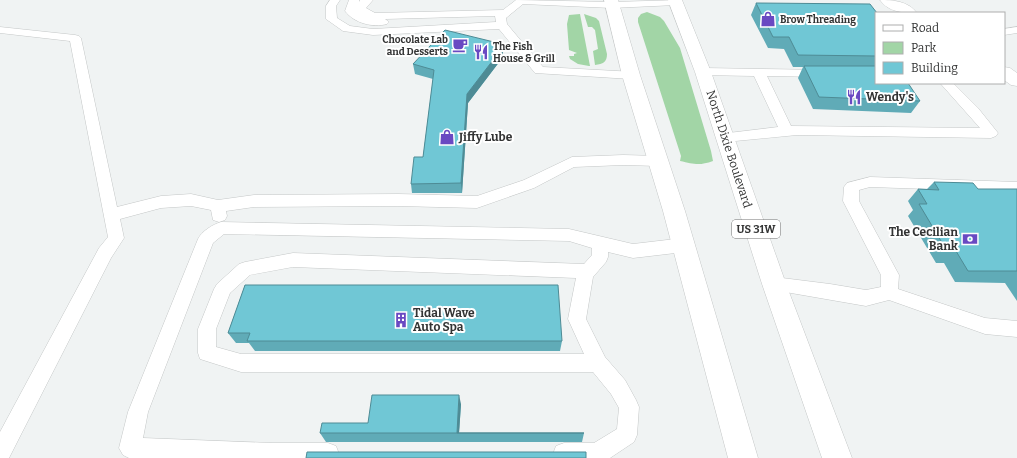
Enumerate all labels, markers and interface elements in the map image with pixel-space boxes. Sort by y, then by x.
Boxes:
shop icon: Brow Threading [759,10,777,28]
legend [875,12,1005,84]
place label: Brow Threading [780,14,856,26]
text: Road [911,21,939,35]
place label: Chocolate Lab and Desserts [382,34,448,58]
cafe icon: Chocolate Lab and Desserts [451,36,469,54]
place label: The Fish House & Grill [493,41,555,65]
text: Park [911,41,937,55]
restaurant icon: The Fish House & Grill [472,43,490,61]
text: Building [911,61,958,75]
street label: North Dixie Boulevard [703,88,755,210]
restaurant icon: Wendy's [845,88,863,106]
place label: Wendy's [866,90,914,104]
shop icon: Jiffy Lube [438,128,456,146]
place label: Jiffy Lube [458,130,513,144]
road number: US 31W [732,220,780,238]
place label: The Cecilian Bank [889,225,959,253]
bank icon: The Cecilian Bank [961,230,979,248]
place label: Tidal Wave Auto Spa [413,306,475,334]
building icon: Tidal Wave Auto Spa [392,311,410,329]

